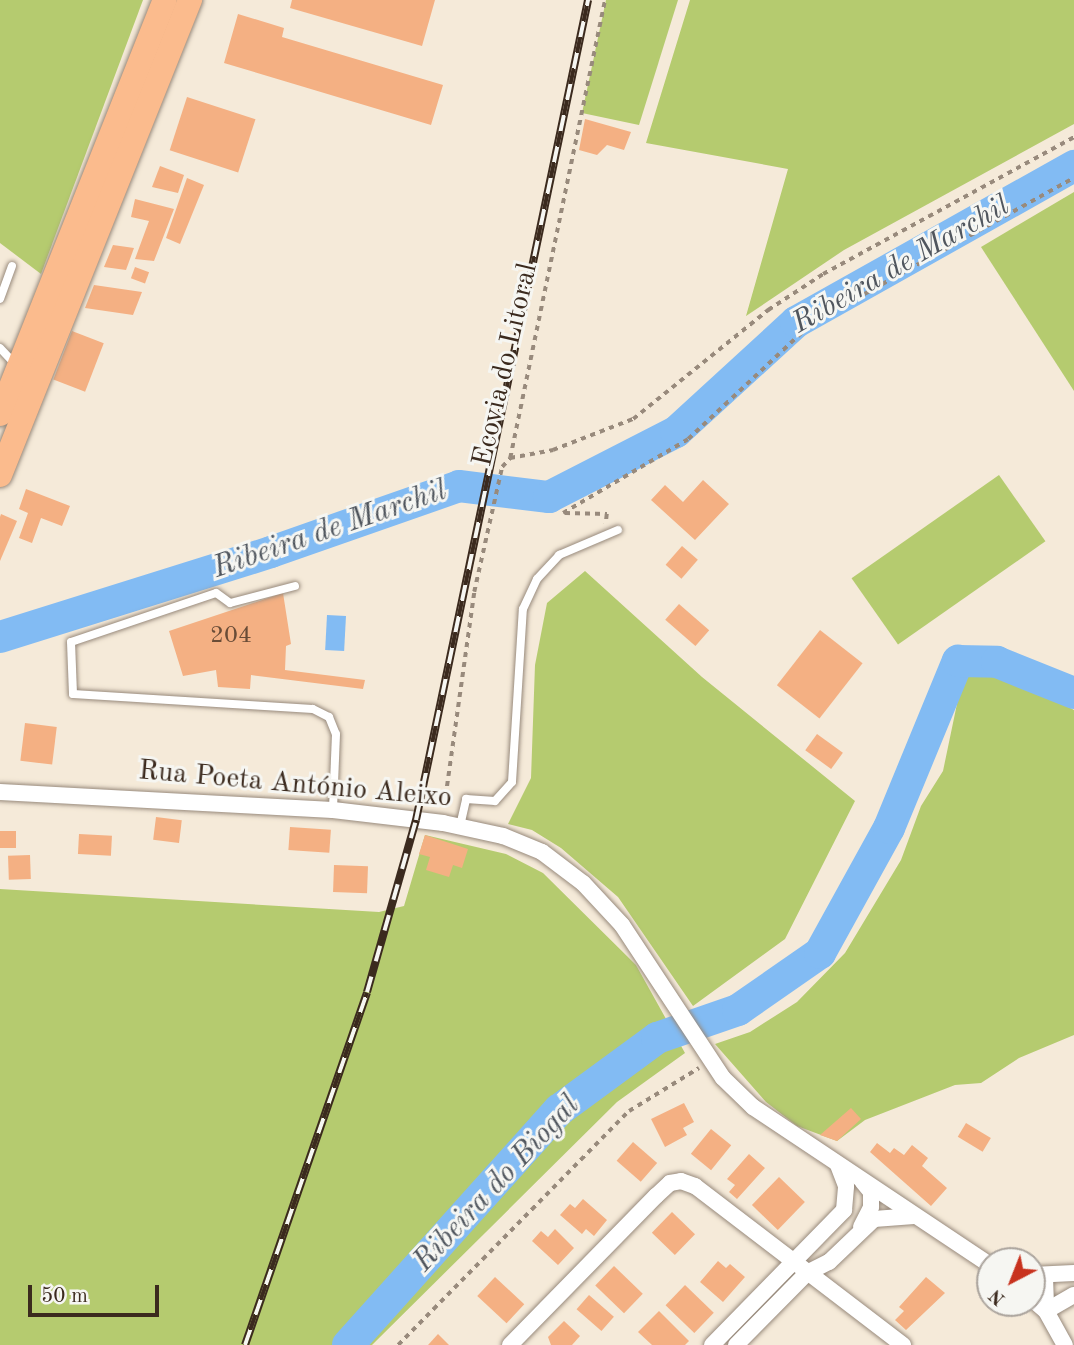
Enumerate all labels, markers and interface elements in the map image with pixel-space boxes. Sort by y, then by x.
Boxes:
water label: Ribeira de Marchil [786,188,1016,342]
street label: Ecovia do Litoral [466,260,546,470]
water label: Ribeira de Marchil [208,473,452,587]
house number: 204 [210,623,252,651]
street label: Rua Poeta António Aleixo [137,755,453,815]
water label: Ribeira do Biogal [406,1088,588,1280]
north arrow [976,1247,1046,1317]
scale bar [32,1272,163,1316]
text: N [986,1285,1010,1308]
text: 50 m [41,1286,88,1307]

